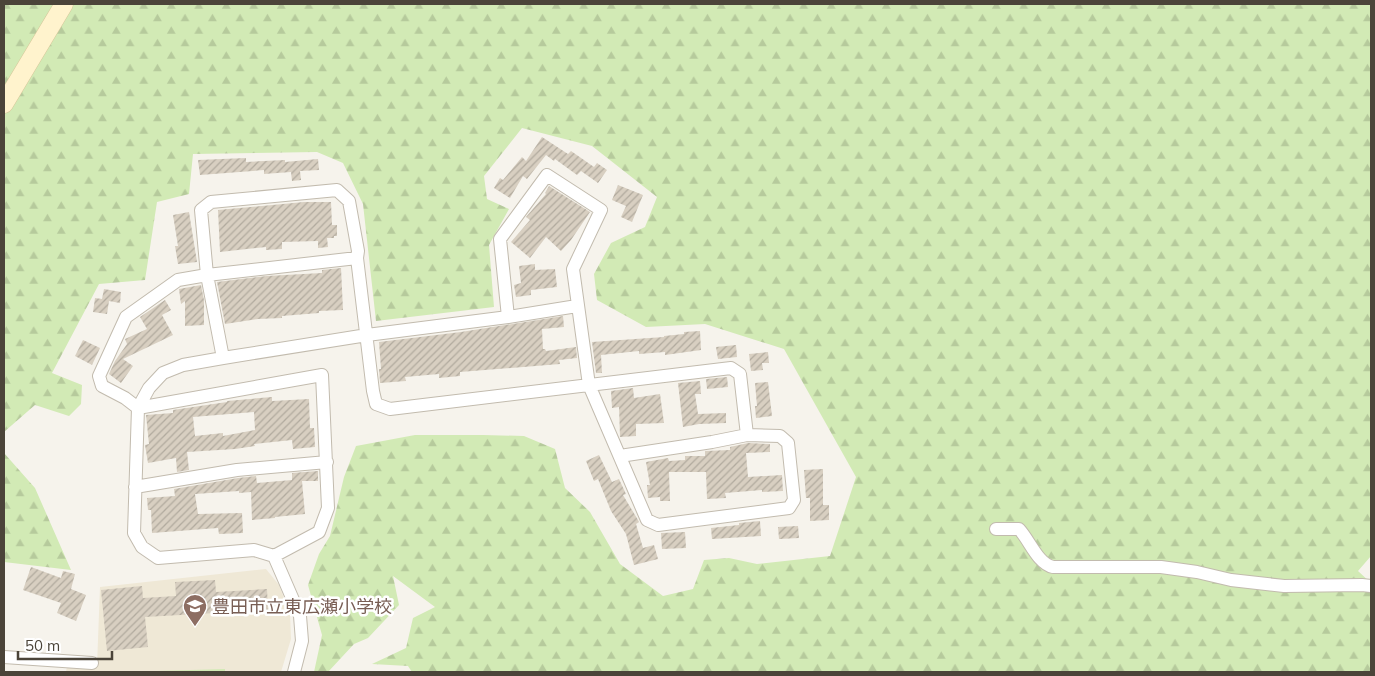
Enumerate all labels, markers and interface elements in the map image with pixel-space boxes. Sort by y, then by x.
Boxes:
school or university icon: 豊田市立東広瀬小学校 [182,593,208,627]
place label: 豊田市立東広瀬小学校 [212,595,392,618]
scale bar [18,628,111,660]
text: 50 m [25,636,60,655]

